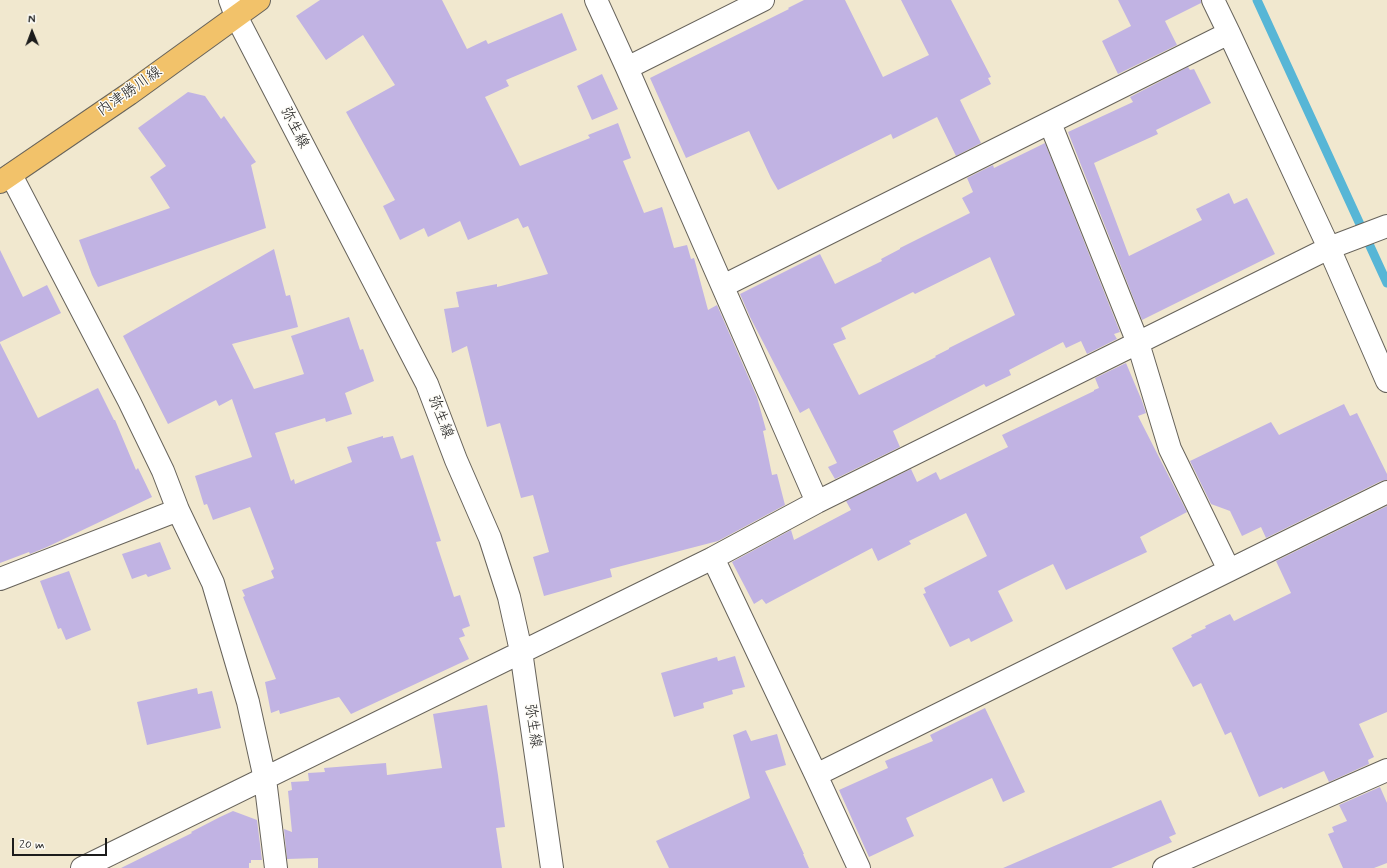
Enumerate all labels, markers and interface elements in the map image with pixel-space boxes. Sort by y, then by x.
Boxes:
north arrow [12,12,52,52]
text: N [28,13,36,27]
street label: 内津勝川線 [94,63,166,121]
street label: 弥生線 [276,104,312,152]
street label: 弥生線 [424,393,456,441]
street label: 弥生線 [520,702,544,750]
scale bar [14,830,109,856]
text: 20 m [19,837,45,853]

